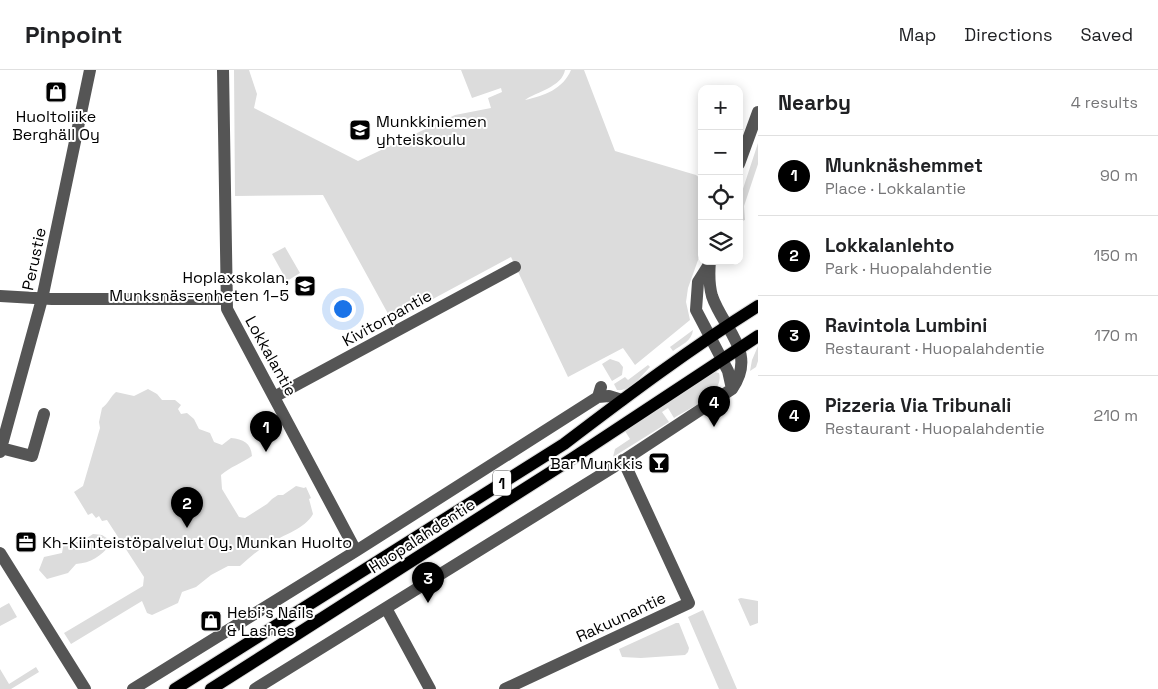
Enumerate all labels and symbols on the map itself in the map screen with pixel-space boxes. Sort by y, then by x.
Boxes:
shop icon: Huoltoliike Berghäll Oy [44,80,68,104]
place label: Huoltoliike Berghäll Oy [12,106,100,145]
place label: Munkkiniemen yhteiskoulu [376,111,487,150]
school or university icon: Munkkiniemen yhteiskoulu [348,118,372,142]
street label: Perustie [17,226,51,292]
place label: Hoplaxskolan, Munksnäs-enheten 1–5 [109,267,289,306]
school or university icon: Hoplaxskolan, Munksnäs-enheten 1–5 [293,274,317,298]
street label: Kivitorpantie [339,285,435,351]
your location [330,296,356,322]
street label: Lokkalantie [240,312,302,400]
pin: 4 [698,386,730,427]
pin: 1 [250,411,282,452]
bar icon: Bar Munkkis [647,451,671,475]
place label: Bar Munkkis [550,453,643,474]
road number: 1 [493,470,511,496]
pin: 2 [171,487,203,528]
street label: Huopalahdentie [365,494,479,578]
office icon: Kh-Kiinteistöpalvelut Oy, Munkan Huolto [14,530,38,554]
place label: Kh-Kiinteistöpalvelut Oy, Munkan Huolto [42,532,352,553]
pin: 3 [412,562,444,603]
street label: Rakuunantie [573,587,669,647]
place label: Hebi’s Nails & Lashes [227,602,314,641]
shop icon: Hebi’s Nails & Lashes [199,609,223,633]

